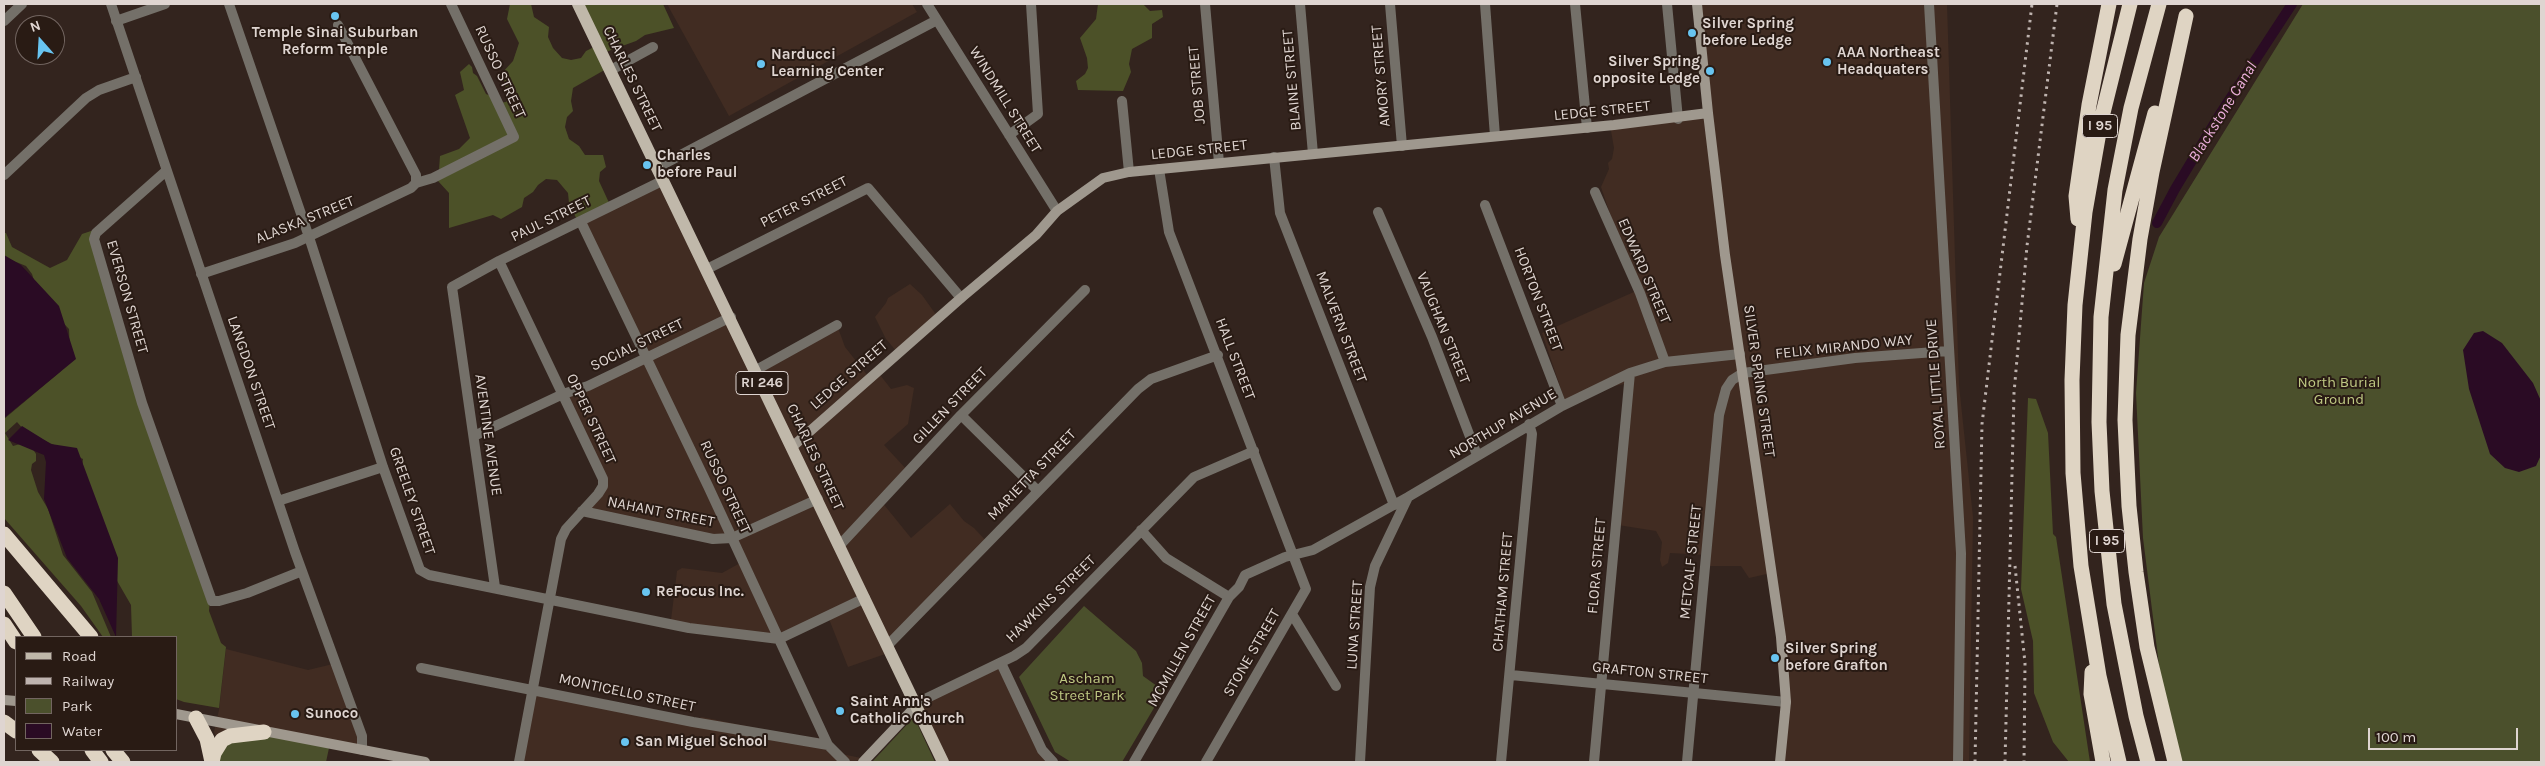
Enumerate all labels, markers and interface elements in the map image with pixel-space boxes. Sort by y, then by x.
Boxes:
marker: Temple Sinai Suburban Reform Temple [329,10,341,22]
north arrow [15,15,65,65]
place label: Silver Spring before Ledge [1702,15,1794,50]
text: N [28,17,43,36]
street label: RUSSO STREET [471,23,529,121]
street label: CHARLES STREET [599,23,665,135]
place label: Temple Sinai Suburban Reform Temple [252,24,418,59]
street label: AMORY STREET [1368,24,1394,128]
marker: Silver Spring before Ledge [1686,27,1698,39]
street label: BLAINE STREET [1279,29,1305,131]
street label: WINDMILL STREET [965,43,1045,157]
place label: AAA Northeast Headquaters [1837,44,1940,79]
street label: JOB STREET [1185,45,1209,125]
place label: Narducci Learning Center [771,46,884,81]
place label: Silver Spring opposite Ledge [1593,53,1700,88]
marker: AAA Northeast Headquaters [1821,56,1833,68]
marker: Narducci Learning Center [755,58,767,70]
water label: Blackstone Canal [2184,58,2262,166]
marker: Silver Spring opposite Ledge [1704,65,1716,77]
street label: LEDGE STREET [1553,97,1651,125]
road number: I 95 [2082,114,2118,138]
street label: LEDGE STREET [1150,136,1248,164]
place label: Charles before Paul [657,147,737,182]
marker: Charles before Paul [641,159,653,171]
street label: PETER STREET [757,172,851,232]
street label: ALASKA STREET [253,192,357,248]
street label: PAUL STREET [508,192,594,246]
street label: EDWARD STREET [1614,216,1674,326]
street label: EVERSON STREET [102,238,152,356]
street label: HORTON STREET [1510,244,1566,354]
street label: MALVERN STREET [1312,269,1370,385]
street label: VAUGHAN STREET [1412,270,1474,386]
street label: SILVER SPRING STREET [1739,304,1779,458]
street label: LANGDON STREET [223,314,279,432]
street label: SOCIAL STREET [587,315,687,375]
street label: HALL STREET [1211,315,1259,403]
street label: ROYAL LITTLE DRIVE [1922,318,1950,450]
street label: FELIX MIRANDO WAY [1774,331,1914,363]
street label: LEDGE STREET [806,336,892,414]
street label: GILLEN STREET [909,364,991,448]
street label: OPPER STREET [562,371,620,467]
road number: RI 246 [736,372,788,394]
street label: AVENTINE AVENUE [471,373,505,497]
park label: North Burial Ground [2298,374,2380,409]
street label: NORTHUP AVENUE [1446,385,1560,463]
street label: CHARLES STREET [782,401,848,513]
street label: MARIETTA STREET [984,426,1080,524]
street label: RUSSO STREET [696,438,754,536]
street label: GREELEY STREET [385,445,439,557]
street label: NAHANT STREET [606,493,716,531]
street label: METCALF STREET [1676,504,1706,620]
street label: FLORA STREET [1584,517,1610,615]
road number: I 95 [2090,530,2124,552]
street label: CHATHAM STREET [1489,532,1517,652]
street label: HAWKINS STREET [1002,552,1100,646]
street label: LUNA STREET [1343,580,1367,670]
place label: ReFocus Inc. [656,583,744,601]
marker: ReFocus Inc. [640,586,652,598]
street label: MCMILLEN STREET [1144,592,1220,710]
street label: STONE STREET [1220,606,1284,700]
legend [15,636,178,751]
place label: Silver Spring before Grafton [1785,640,1888,675]
text: Road [62,647,97,665]
marker: Silver Spring before Grafton [1769,652,1781,664]
street label: GRAFTON STREET [1591,658,1709,688]
street label: MONTICELLO STREET [557,670,697,716]
park label: Ascham Street Park [1049,670,1125,705]
text: Railway [62,672,114,690]
place label: Saint Ann's Catholic Church [850,693,965,728]
text: Park [62,697,92,715]
place label: Sunoco [305,705,358,723]
marker: Saint Ann's Catholic Church [834,705,846,717]
marker: Sunoco [289,708,301,720]
scale bar [2370,718,2520,750]
text: Water [62,722,102,740]
text: 100 m [2376,728,2416,746]
place label: San Miguel School [635,733,767,751]
marker: San Miguel School [619,736,631,748]

